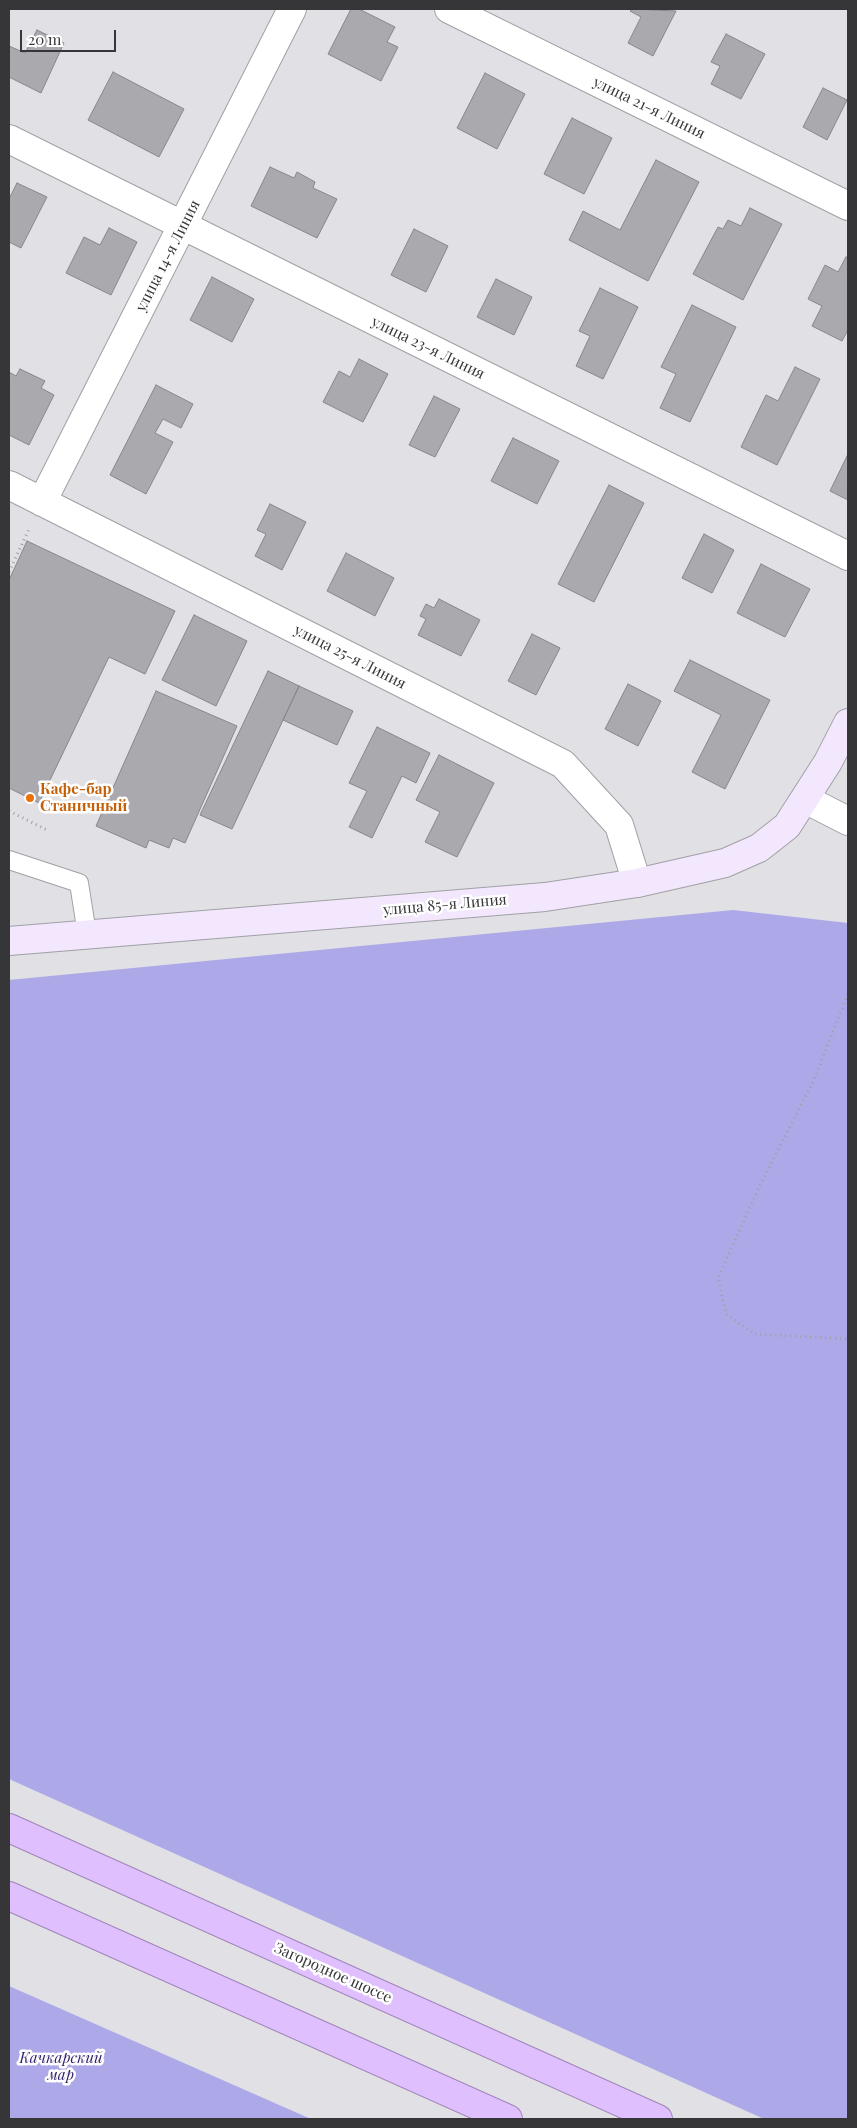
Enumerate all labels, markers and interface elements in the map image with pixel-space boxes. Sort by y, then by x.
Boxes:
scale bar [22,20,119,52]
text: 20 m [28,29,61,49]
street label: улица 21-я Линия [590,73,708,143]
street label: улица 14-я Линия [132,197,204,315]
street label: улица 23-я Линия [368,313,488,383]
street label: улица 25-я Линия [291,621,409,693]
place label: Кафе-бар Станичный [40,780,127,815]
marker: Кафе-бар Станичный [24,792,36,804]
street label: улица 85-я Линия [383,891,507,919]
street label: Загородное шоссе [272,1939,394,2007]
park label: Качкарский мар [20,2049,102,2084]

